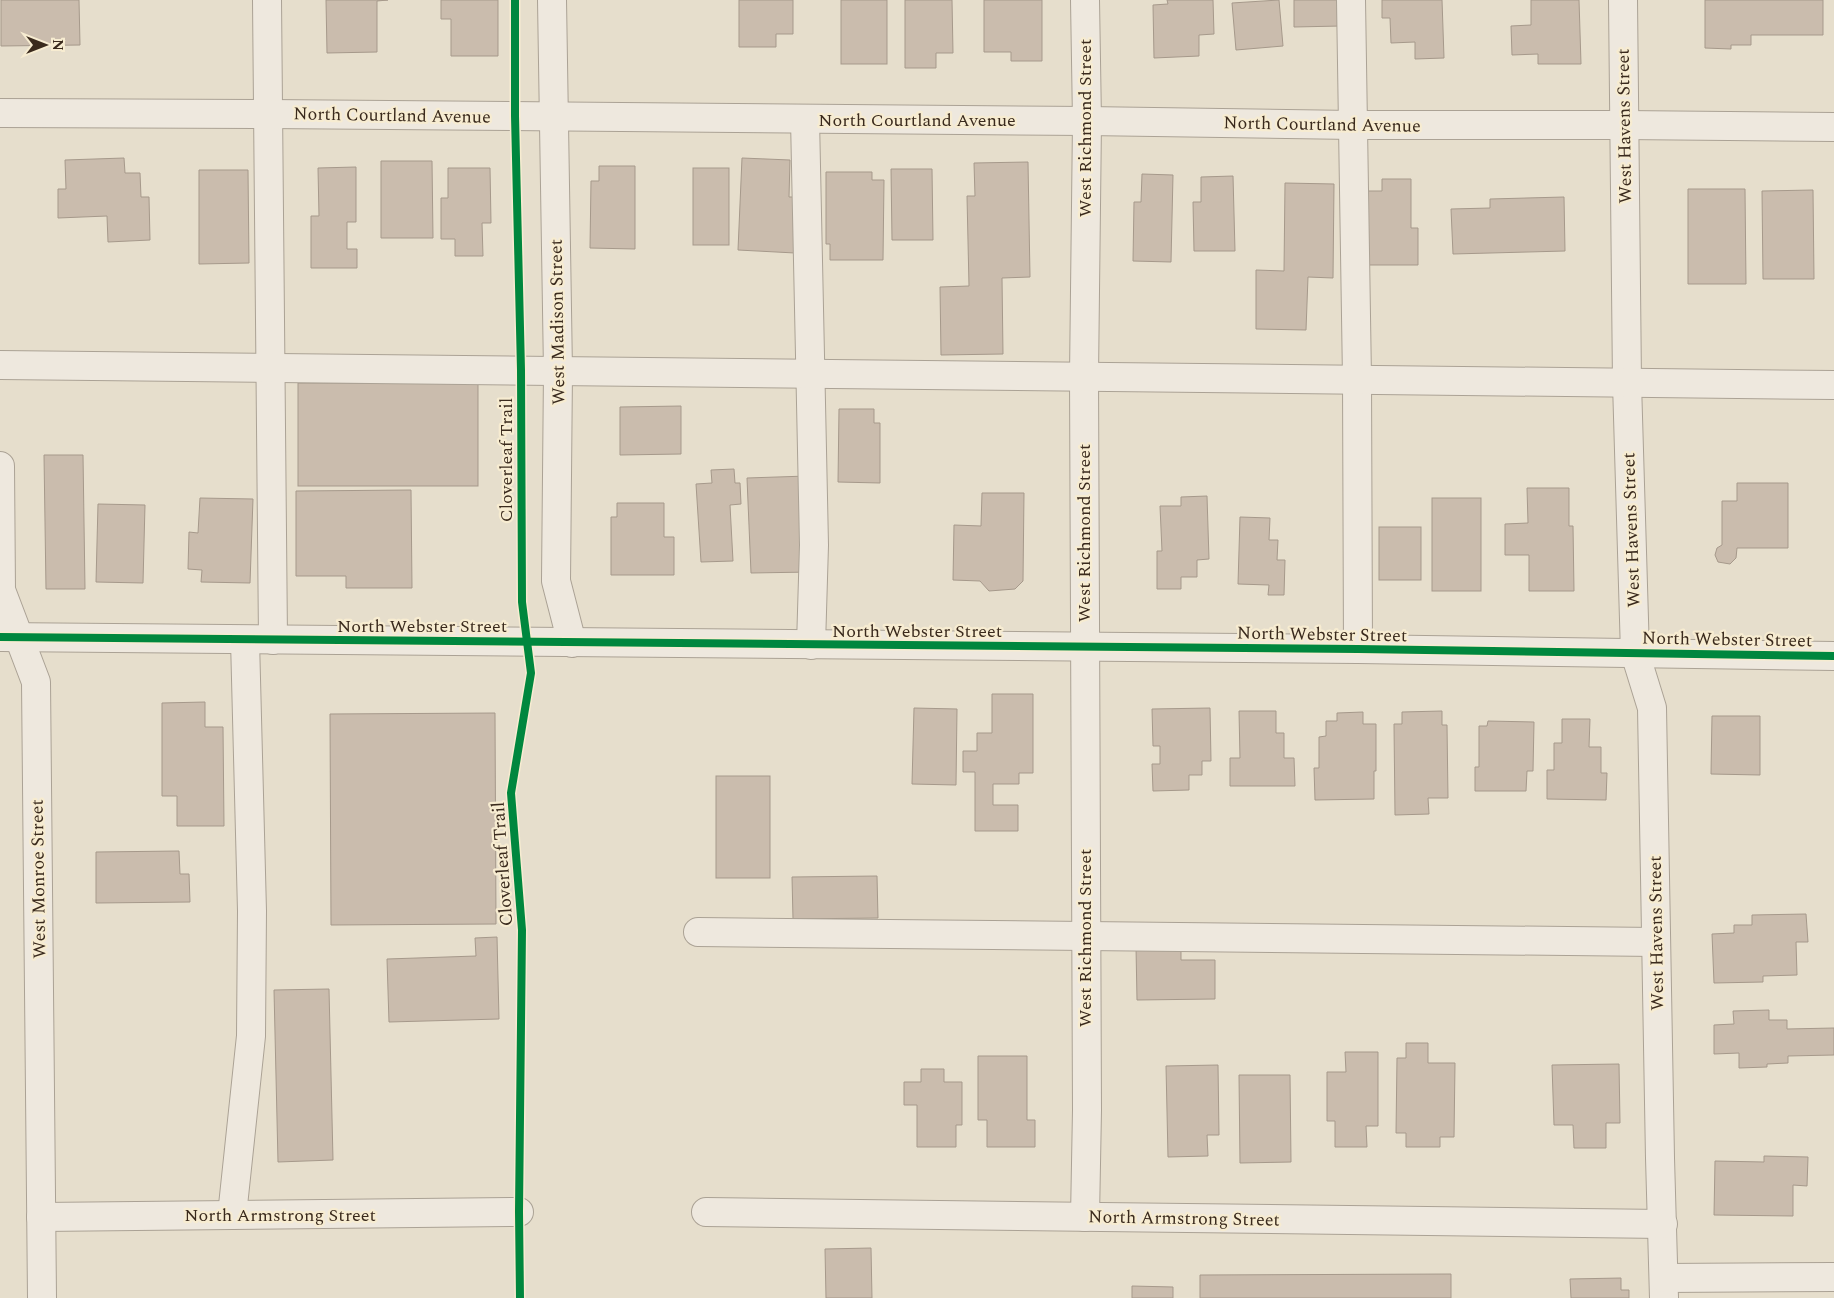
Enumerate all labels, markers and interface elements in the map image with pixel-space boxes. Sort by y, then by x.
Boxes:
north arrow [20,20,70,70]
text: N [47,39,68,51]
street label: West Richmond Street [1072,39,1099,217]
street label: West Havens Street [1610,48,1639,204]
street label: North Courtland Avenue [293,100,491,131]
street label: North Courtland Avenue [818,107,1016,134]
street label: North Courtland Avenue [1223,109,1421,140]
street label: West Madison Street [543,239,572,405]
street label: Cloverleaf Trail [493,398,520,522]
street label: West Richmond Street [1071,444,1098,622]
street label: West Havens Street [1615,452,1648,608]
street label: North Webster Street [337,613,507,640]
street label: North Webster Street [832,618,1002,645]
street label: North Webster Street [1237,620,1407,649]
street label: North Webster Street [1642,625,1812,654]
street label: West Monroe Street [24,799,53,959]
street label: Cloverleaf Trail [485,801,520,927]
street label: West Richmond Street [1072,849,1099,1027]
street label: West Havens Street [1642,855,1671,1011]
street label: North Armstrong Street [184,1202,376,1229]
street label: North Armstrong Street [1088,1203,1280,1234]

